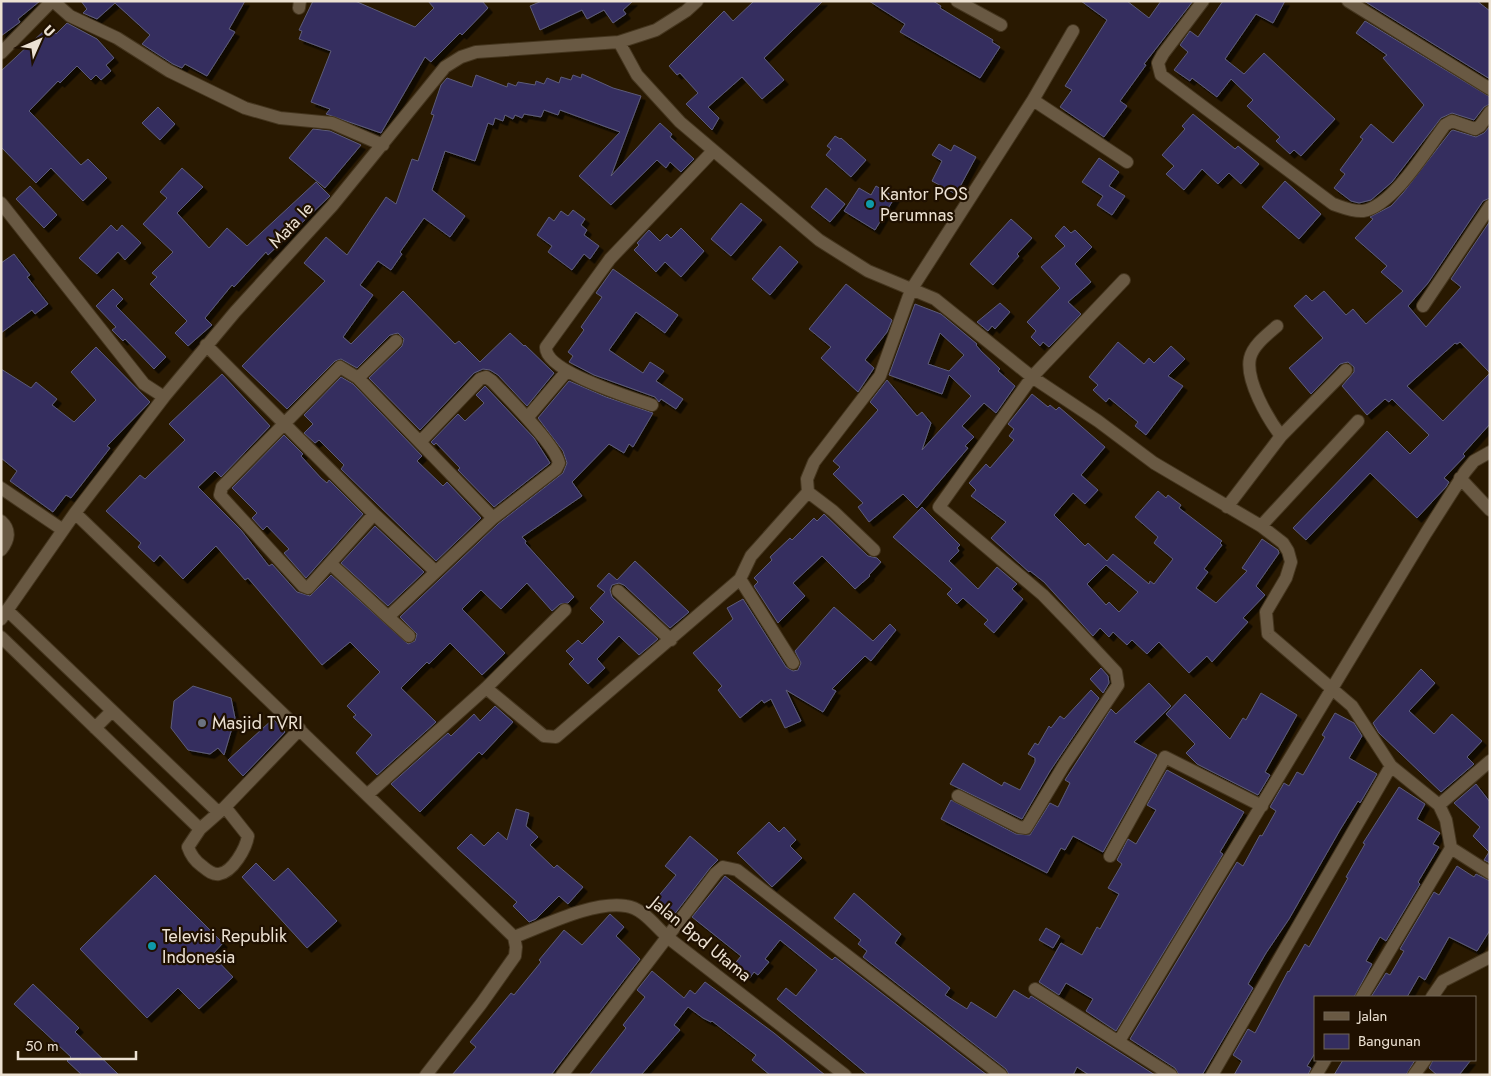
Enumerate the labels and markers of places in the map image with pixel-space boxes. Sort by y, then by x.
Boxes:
place label: Kantor POS Perumnas [880,181,968,228]
marker: Kantor POS Perumnas [864,198,876,210]
place label: Masjid TVRI [212,710,303,736]
marker: Masjid TVRI [196,717,208,729]
place label: Televisi Republik Indonesia [162,923,287,970]
marker: Televisi Republik Indonesia [146,940,158,952]

